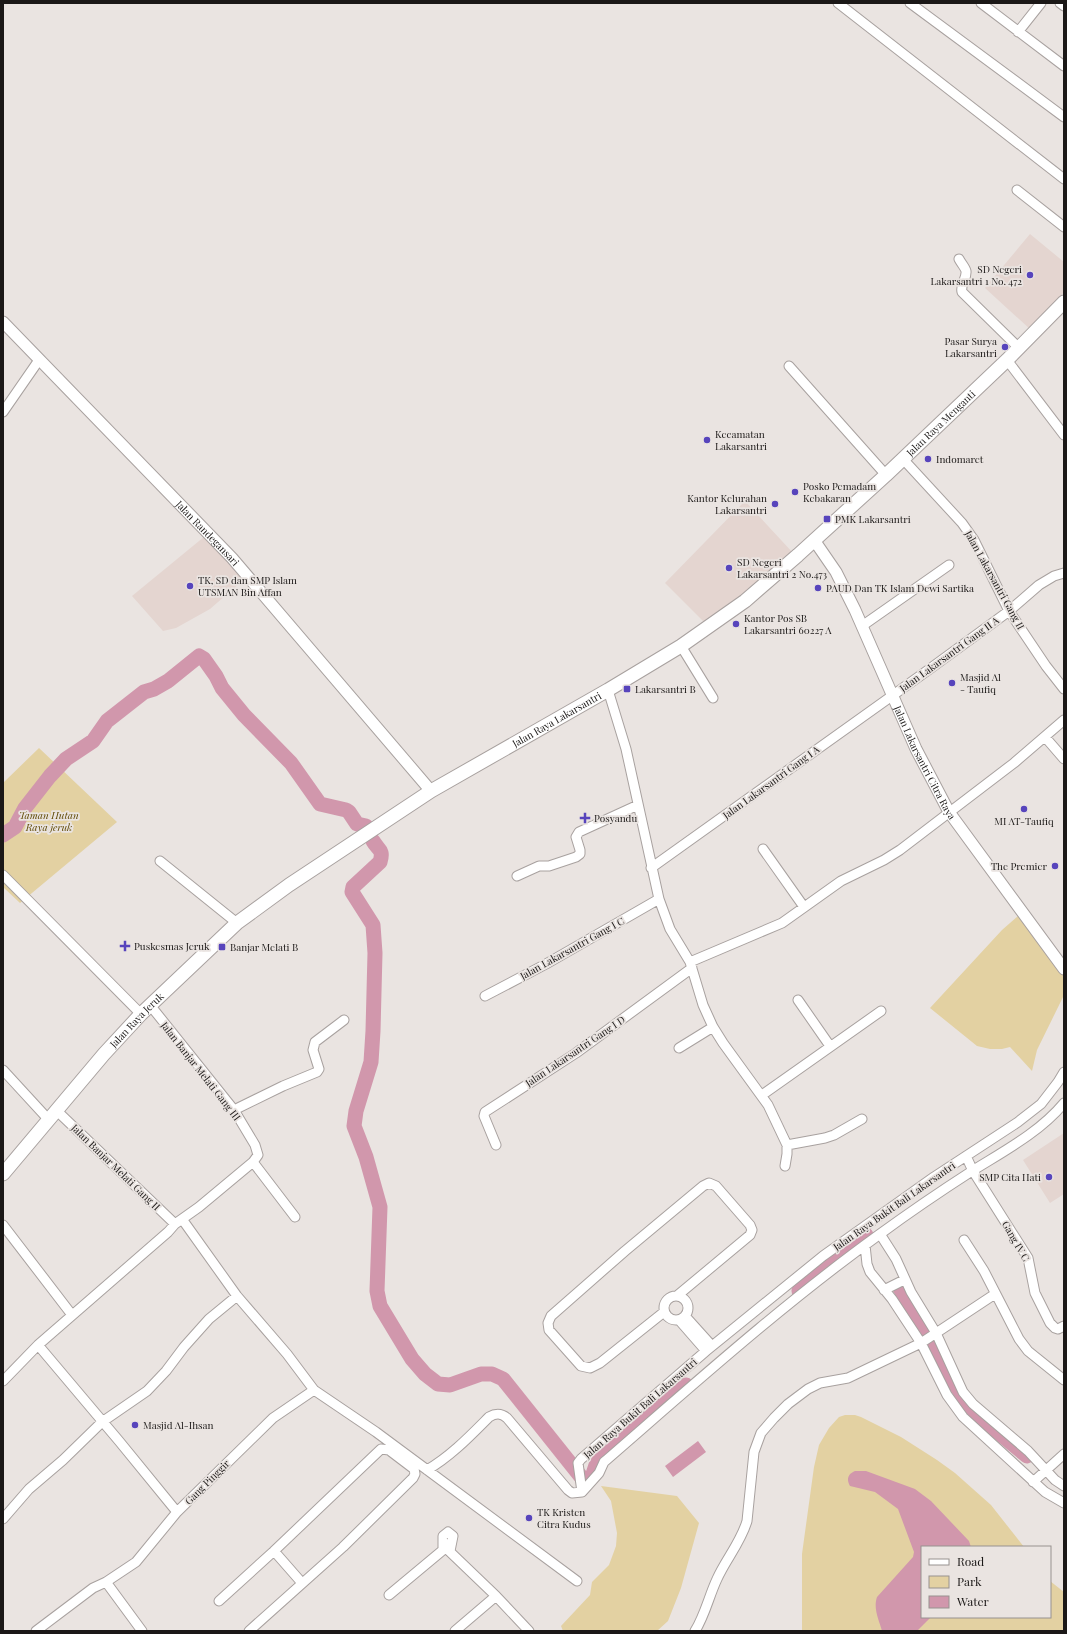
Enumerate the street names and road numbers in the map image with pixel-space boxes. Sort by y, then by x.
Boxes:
street label: Jalan Raya Menganti [902,387,978,460]
street label: Jalan Randegansari [172,497,243,569]
street label: Jalan Lakarsantri Gang II [961,527,1028,632]
street label: Jalan Lakarsantri Gang II A [896,613,1002,695]
street label: Jalan Raya Lakarsantri [509,688,604,751]
street label: Jalan Lakarsantri Citra Raya [890,702,959,822]
street label: Jalan Lakarsantri Gang I A [719,742,823,822]
street label: Jalan Lakarsantri Gang I C [516,913,627,983]
street label: Jalan Raya Jeruk [106,989,167,1051]
street label: Jalan Lakarsantri Gang I D [522,1012,628,1090]
street label: Jalan Banjar Melati Gang III [157,1018,244,1123]
street label: Jalan Banjar Melati Gang II [68,1120,164,1213]
street label: Jalan Raya Bukit Bali Lakarsantri [829,1158,958,1254]
street label: Gang IV C [999,1218,1033,1264]
street label: Jalan Raya Bukit Bali Lakarsantri [580,1355,700,1462]
street label: Gang Pinggir [181,1456,233,1508]

